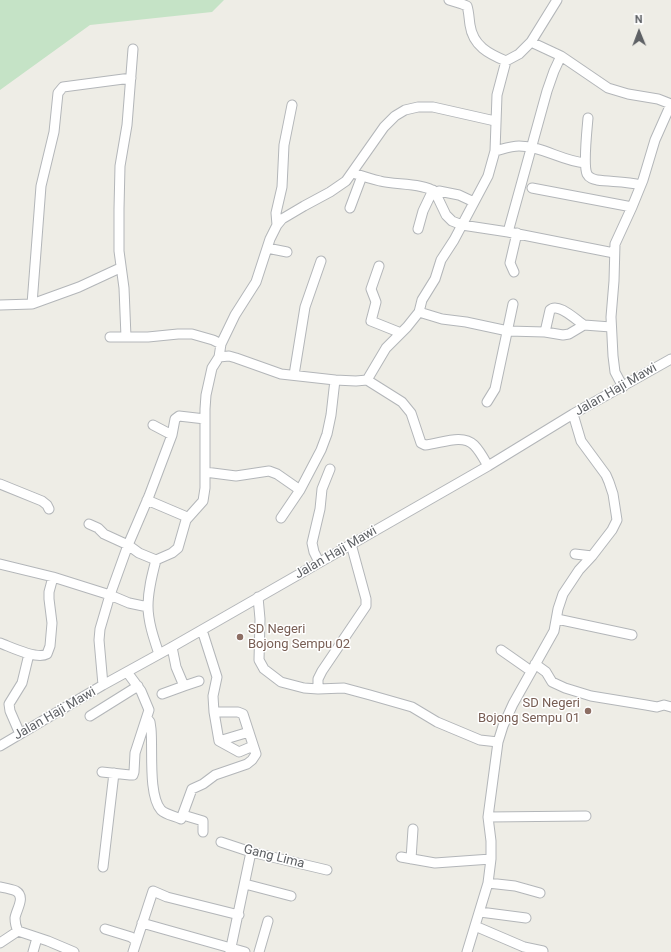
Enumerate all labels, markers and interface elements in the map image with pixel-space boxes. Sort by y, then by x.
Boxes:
north arrow [619,12,659,52]
text: N [635,13,643,26]
street label: Jalan Haji Mawi [572,360,660,420]
street label: Jalan Haji Mawi [292,523,380,583]
place label: SD Negeri Bojong Sempu 02 [248,622,350,653]
marker: SD Negeri Bojong Sempu 02 [235,632,245,642]
street label: Jalan Haji Mawi [11,684,99,744]
place label: SD Negeri Bojong Sempu 01 [478,696,580,727]
marker: SD Negeri Bojong Sempu 01 [583,706,593,716]
street label: Gang Lima [242,842,306,872]

